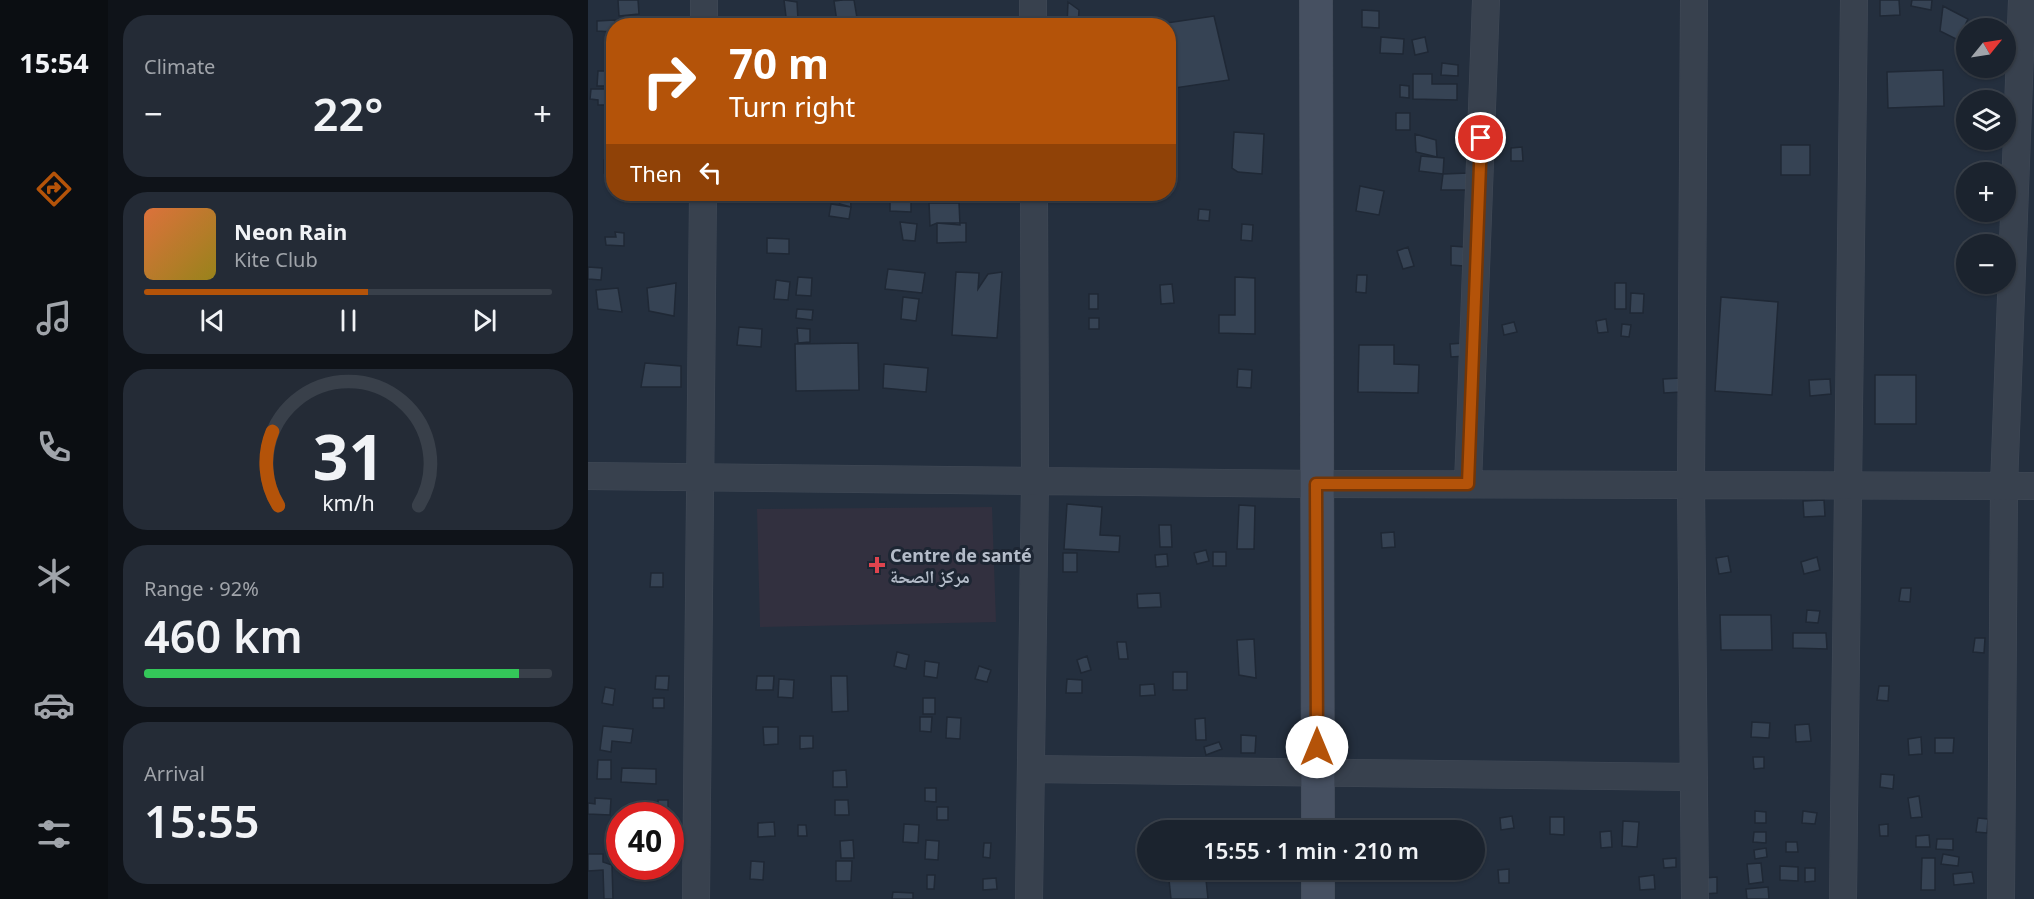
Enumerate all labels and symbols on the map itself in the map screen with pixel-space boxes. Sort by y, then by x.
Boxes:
north arrow [1956,18,2016,78]
pin [1455,112,1506,163]
place label: Centre de santé مركز الصحة [890,543,1032,588]
marker: Centre de santé مركز الصحة [868,556,886,574]
position arrow [1285,715,1349,779]
speed limit sign: 40 [606,802,684,880]

